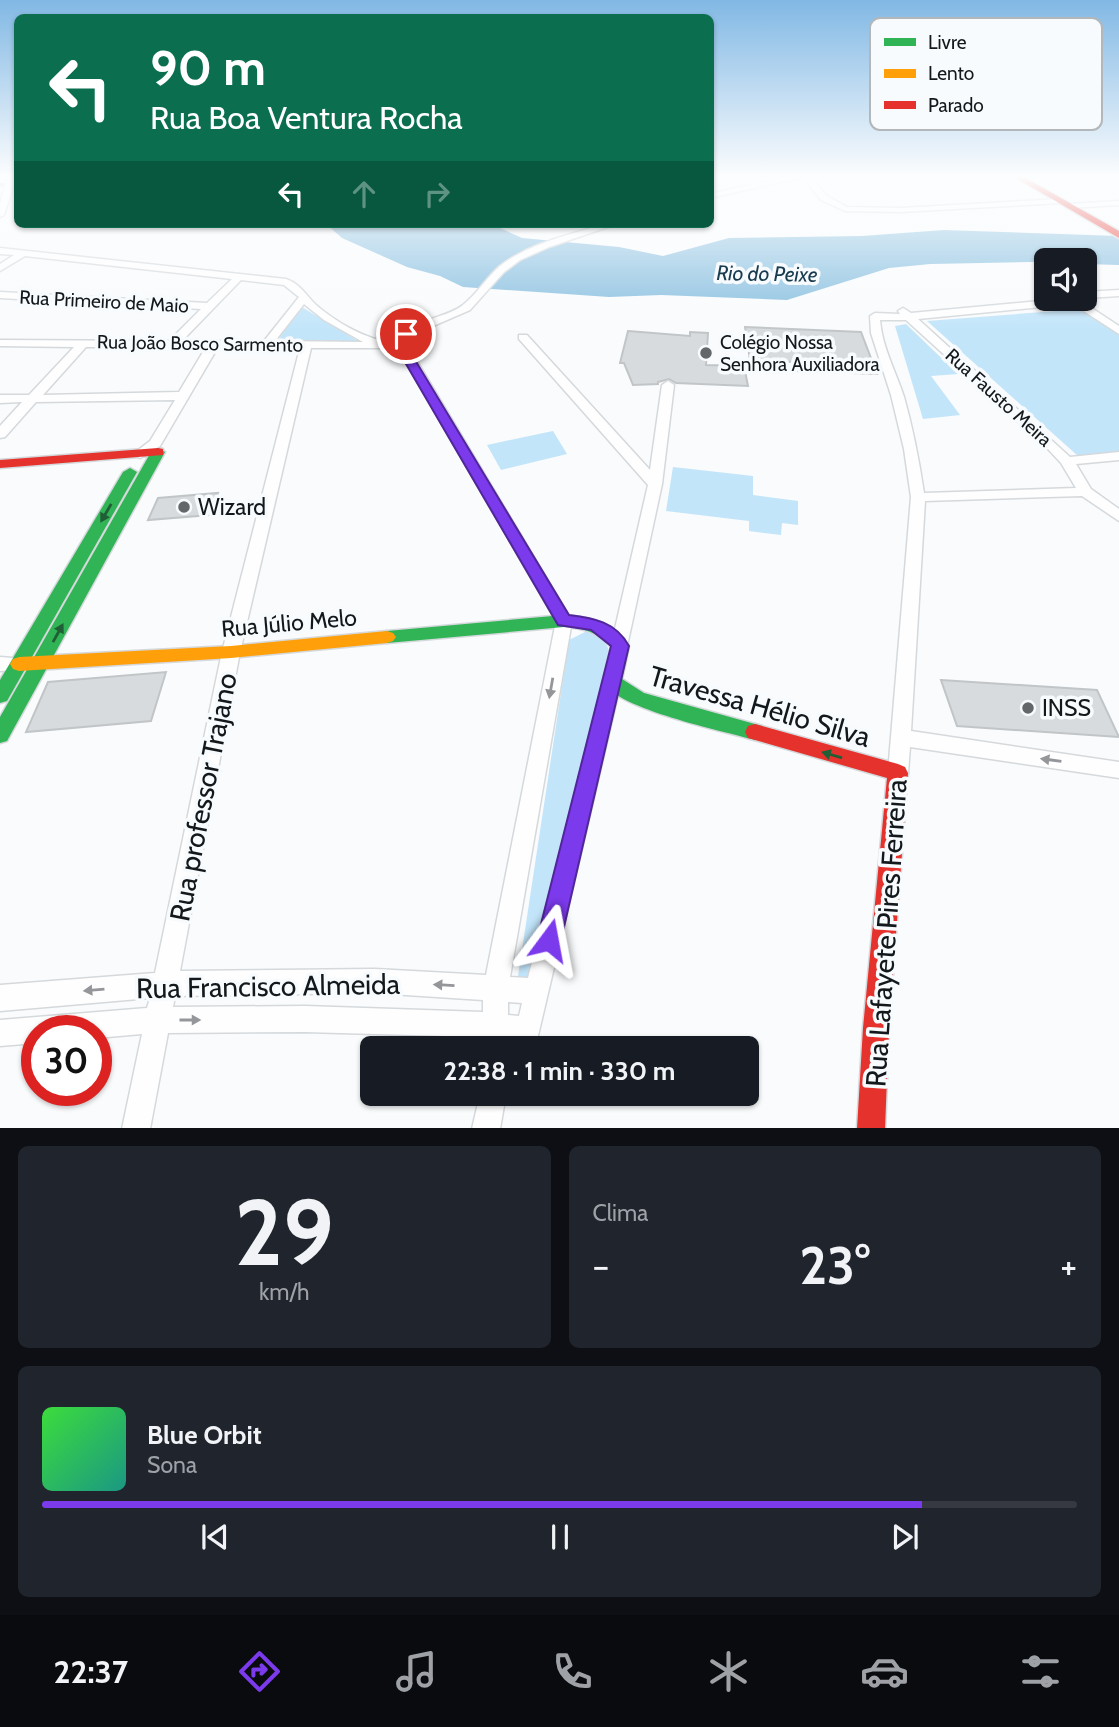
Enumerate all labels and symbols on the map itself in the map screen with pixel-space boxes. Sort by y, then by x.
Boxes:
legend [870,18,1102,130]
text: Livre [928,31,967,54]
text: Lento [928,62,974,85]
text: Parado [928,94,984,117]
water label: Rio do Peixe [716,260,818,287]
street label: Rua Primeiro de Maio [19,286,189,317]
pin [376,304,436,364]
street label: Rua João Bosco Sarmento [97,330,303,357]
place label: Colégio Nossa Senhora Auxiliadora [720,331,880,376]
street label: Rua Fausto Meira [941,344,1057,451]
marker: Colégio Nossa Senhora Auxiliadora [698,345,714,361]
place label: Wizard [198,493,266,521]
marker: Wizard [176,499,192,515]
one-way arrow [100,503,113,522]
street label: Rua Júlio Melo [220,603,358,643]
one-way arrow [52,624,64,643]
street label: Travessa Hélio Silva [646,658,875,754]
street label: Rua professor Trajano [162,670,244,924]
one-way arrow [546,677,557,699]
place label: INSS [1042,694,1091,722]
marker: INSS [1020,700,1036,716]
one-way arrow [821,749,843,760]
one-way arrow [1040,754,1062,765]
street label: Rua Lafayete Pires Ferreira [858,777,914,1088]
position arrow [512,903,586,977]
street label: Rua Francisco Almeida [136,967,401,1005]
one-way arrow [433,980,455,991]
one-way arrow [83,985,105,996]
one-way arrow [179,1014,201,1026]
speed limit sign: 30 [21,1015,112,1106]

